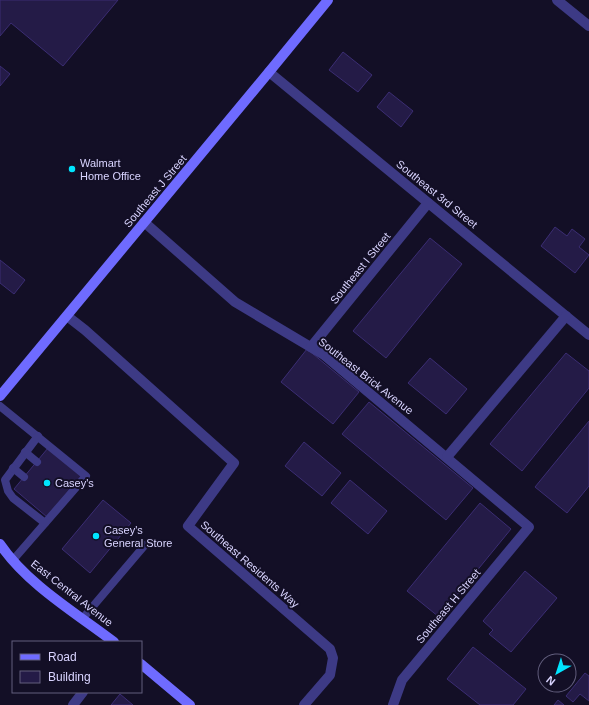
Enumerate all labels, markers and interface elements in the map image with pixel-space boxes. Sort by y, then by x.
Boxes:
street label: Southeast J Street [121,152,189,230]
place label: Walmart Home Office [80,157,141,182]
street label: Southeast 3rd Street [394,158,480,230]
marker: Walmart Home Office [67,164,77,174]
street label: Southeast I Street [328,230,392,306]
street label: Southeast Brick Avenue [316,335,416,417]
place label: Casey's [55,477,94,489]
marker: Casey's [42,478,52,488]
street label: Southeast Residents Way [198,518,302,610]
place label: Casey's General Store [104,524,172,549]
marker: Casey's General Store [91,531,101,541]
street label: East Central Avenue [29,557,115,629]
street label: Southeast H Street [414,567,482,645]
legend [12,641,142,693]
text: Road [48,650,77,664]
north arrow [537,653,577,693]
text: Building [48,670,91,684]
text: N [544,674,558,688]

